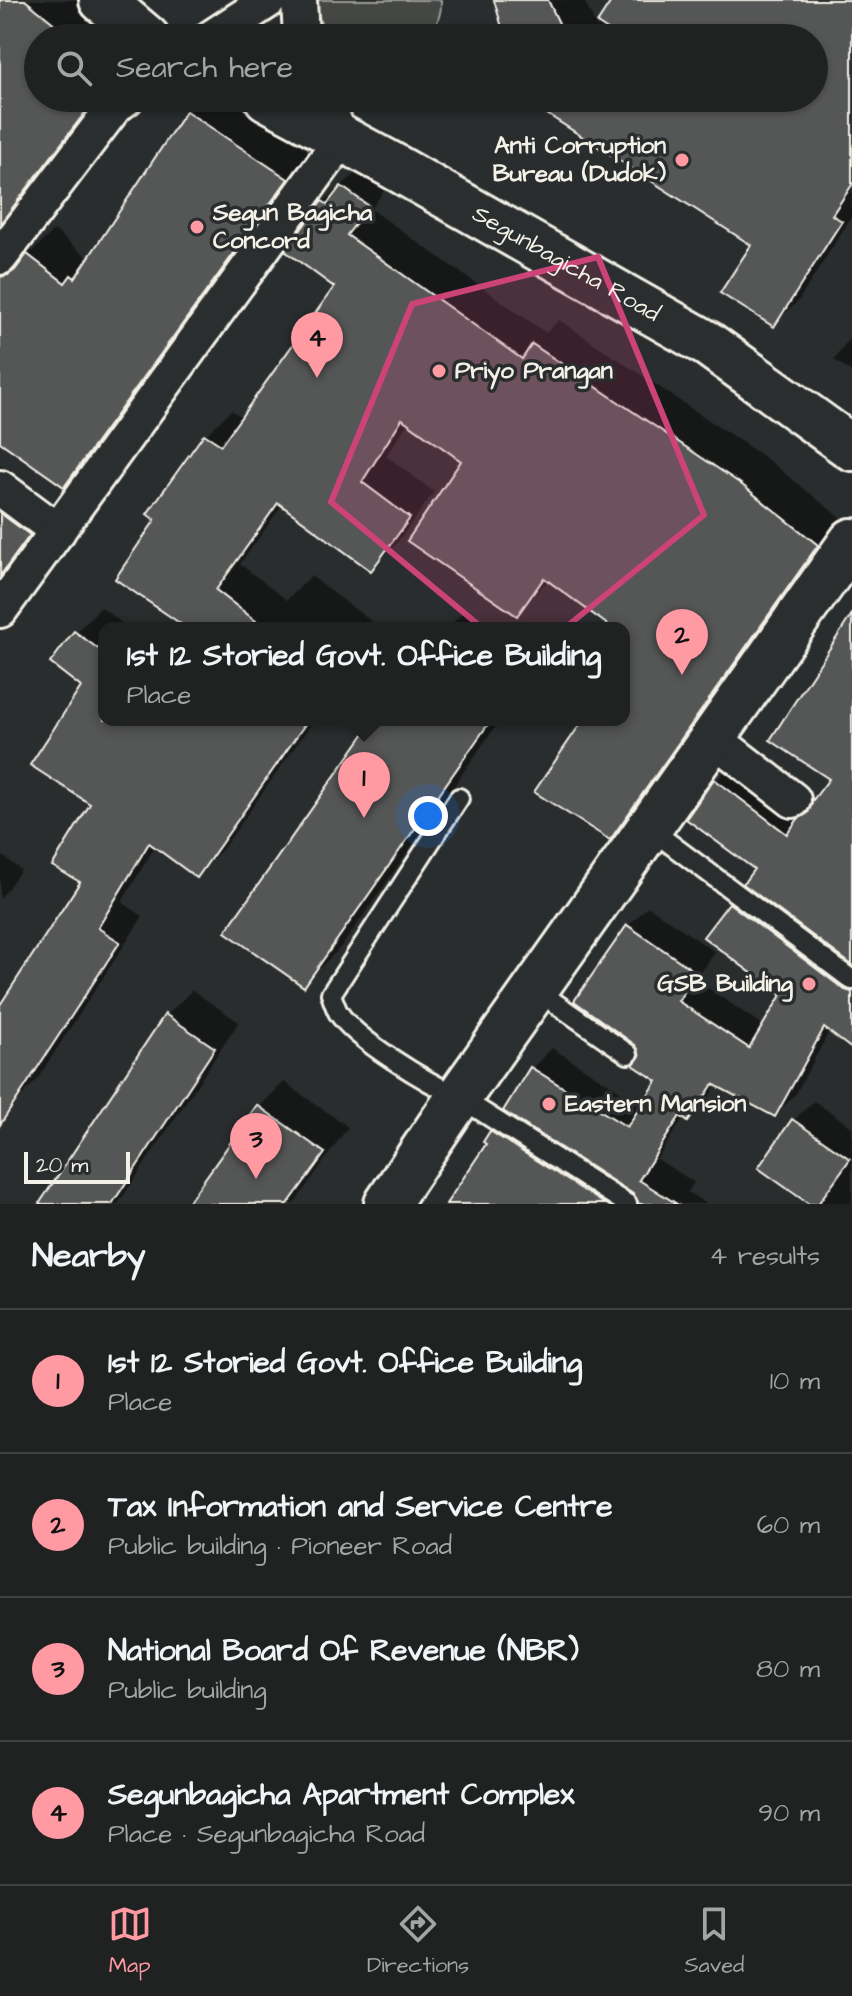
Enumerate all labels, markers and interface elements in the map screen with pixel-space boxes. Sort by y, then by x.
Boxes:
search box [24,24,828,112]
icon: search [52,46,96,90]
text: Search here [116,47,293,89]
place label: Anti Corruption Bureau (Dudok) [493,129,667,191]
marker: Anti Corruption Bureau (Dudok) [673,151,691,169]
place label: Segun Bagicha Concord [212,196,373,258]
street label: Segunbagicha Road [466,197,666,330]
marker: Segun Bagicha Concord [188,218,206,236]
pin: 4 [291,312,343,378]
place label: Priyo Prangan [455,354,613,390]
marker: Priyo Prangan [430,362,448,380]
pin: 2 [656,609,708,675]
popup [98,622,630,726]
text: 1st 12 Storied Govt. Office Building [127,635,601,677]
text: Place [127,677,191,713]
pin: 1 [338,752,390,818]
your location [408,796,448,836]
place label: GSB Building [657,967,794,1002]
marker: GSB Building [800,975,818,993]
place label: Eastern Mansion [565,1087,746,1121]
marker: Eastern Mansion [540,1095,558,1113]
pin: 3 [230,1113,282,1179]
scale bar [24,1148,130,1184]
text: 20 m [36,1150,88,1181]
text: Nearby [32,1232,146,1280]
text: 4 results [710,1238,820,1274]
text: 1st 12 Storied Govt. Office Building [108,1342,582,1384]
text: 1 [56,1363,60,1399]
text: 10 m [770,1363,820,1399]
text: Place [108,1384,172,1420]
text: Tax Information and Service Centre [108,1486,612,1528]
text: 2 [51,1507,65,1543]
text: 60 m [757,1507,820,1543]
text: Public building · Pioneer Road [108,1528,452,1564]
text: National Board Of Revenue (NBR) [108,1630,579,1672]
text: 3 [51,1651,65,1687]
text: 80 m [756,1651,820,1687]
text: Public building [108,1672,267,1708]
text: Segunbagicha Apartment Complex [108,1774,574,1816]
text: 4 [49,1795,67,1831]
text: 90 m [758,1795,820,1831]
text: Place · Segunbagicha Road [108,1816,425,1852]
tab: Map [108,1902,152,1981]
tab: Directions [367,1902,469,1981]
tab: Saved [684,1902,744,1981]

